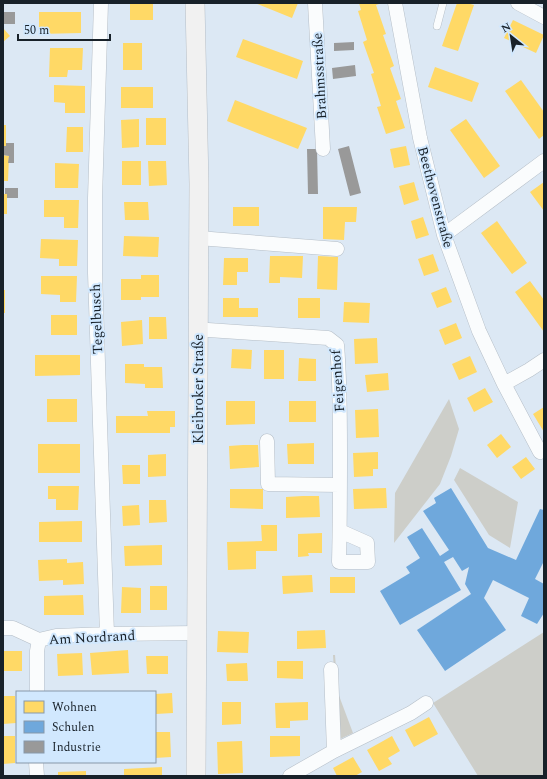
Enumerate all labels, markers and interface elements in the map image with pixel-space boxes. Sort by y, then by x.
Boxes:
scale bar [18,16,110,42]
north arrow [491,16,531,56]
text: N [498,18,514,37]
text: 50 m [24,21,49,40]
street label: Brahmsstraße [307,32,332,120]
street label: Beethovenstraße [412,144,459,250]
street label: Tegelbusch [85,283,108,355]
street label: Kleibroker Straße [188,334,209,444]
street label: Feigenhof [325,348,350,413]
street label: Am Nordrand [48,625,136,650]
legend [16,691,156,763]
text: Wohnen [52,698,97,717]
text: Schulen [52,718,94,737]
text: Industrie [52,738,101,757]

